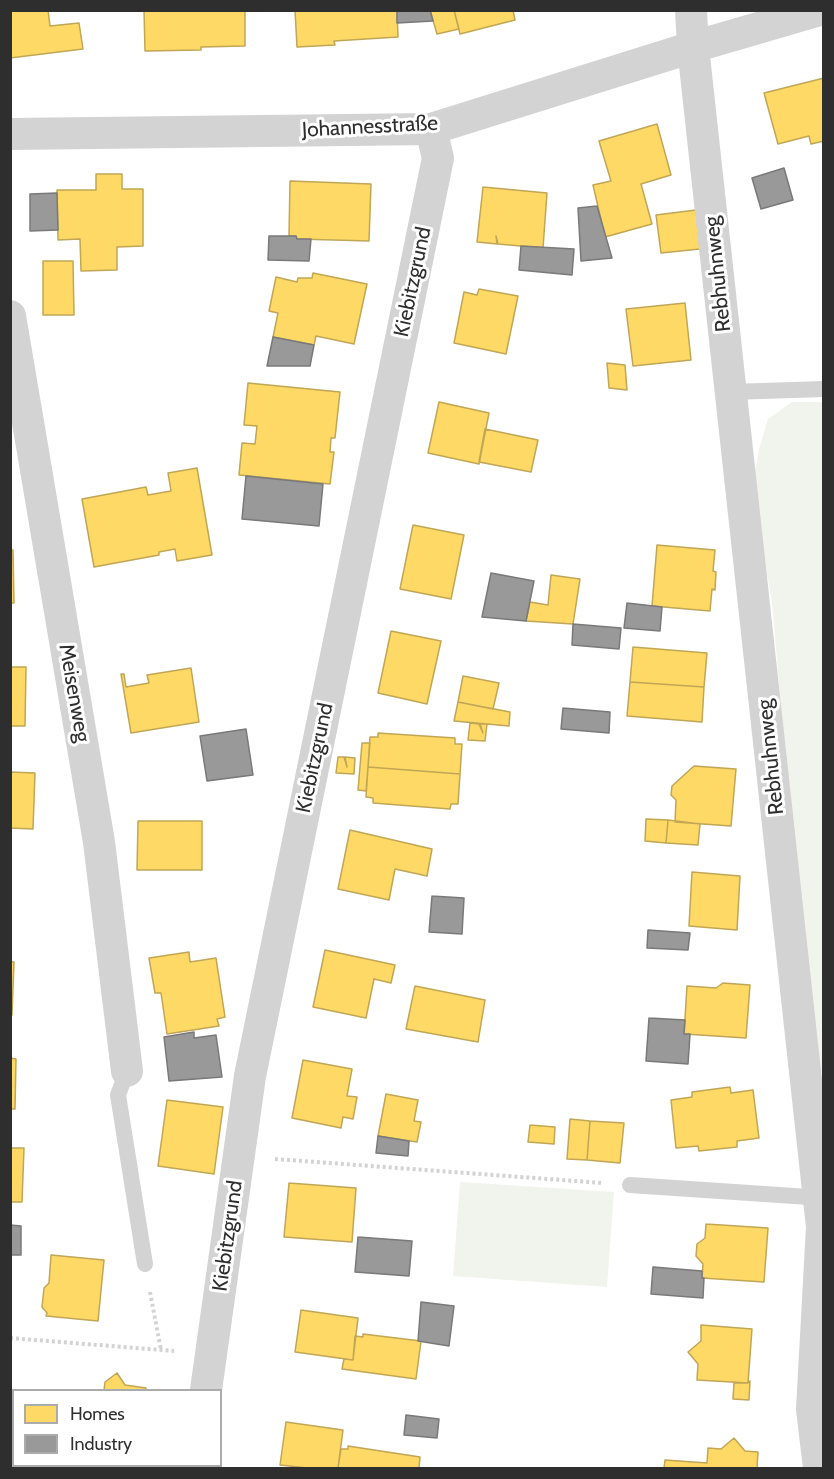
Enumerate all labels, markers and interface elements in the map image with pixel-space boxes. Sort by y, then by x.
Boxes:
street label: Johannesstraße [301,111,439,143]
street label: Rebhuhnweg [699,215,737,333]
street label: Kiebitzgrund [389,225,437,339]
street label: Meisenweg [53,642,95,744]
street label: Rebhuhnweg [752,698,790,816]
street label: Kiebitzgrund [291,701,339,815]
street label: Kiebitzgrund [208,1179,248,1293]
legend [12,1389,222,1467]
text: Homes [70,1403,125,1425]
text: Industry [70,1433,132,1455]

